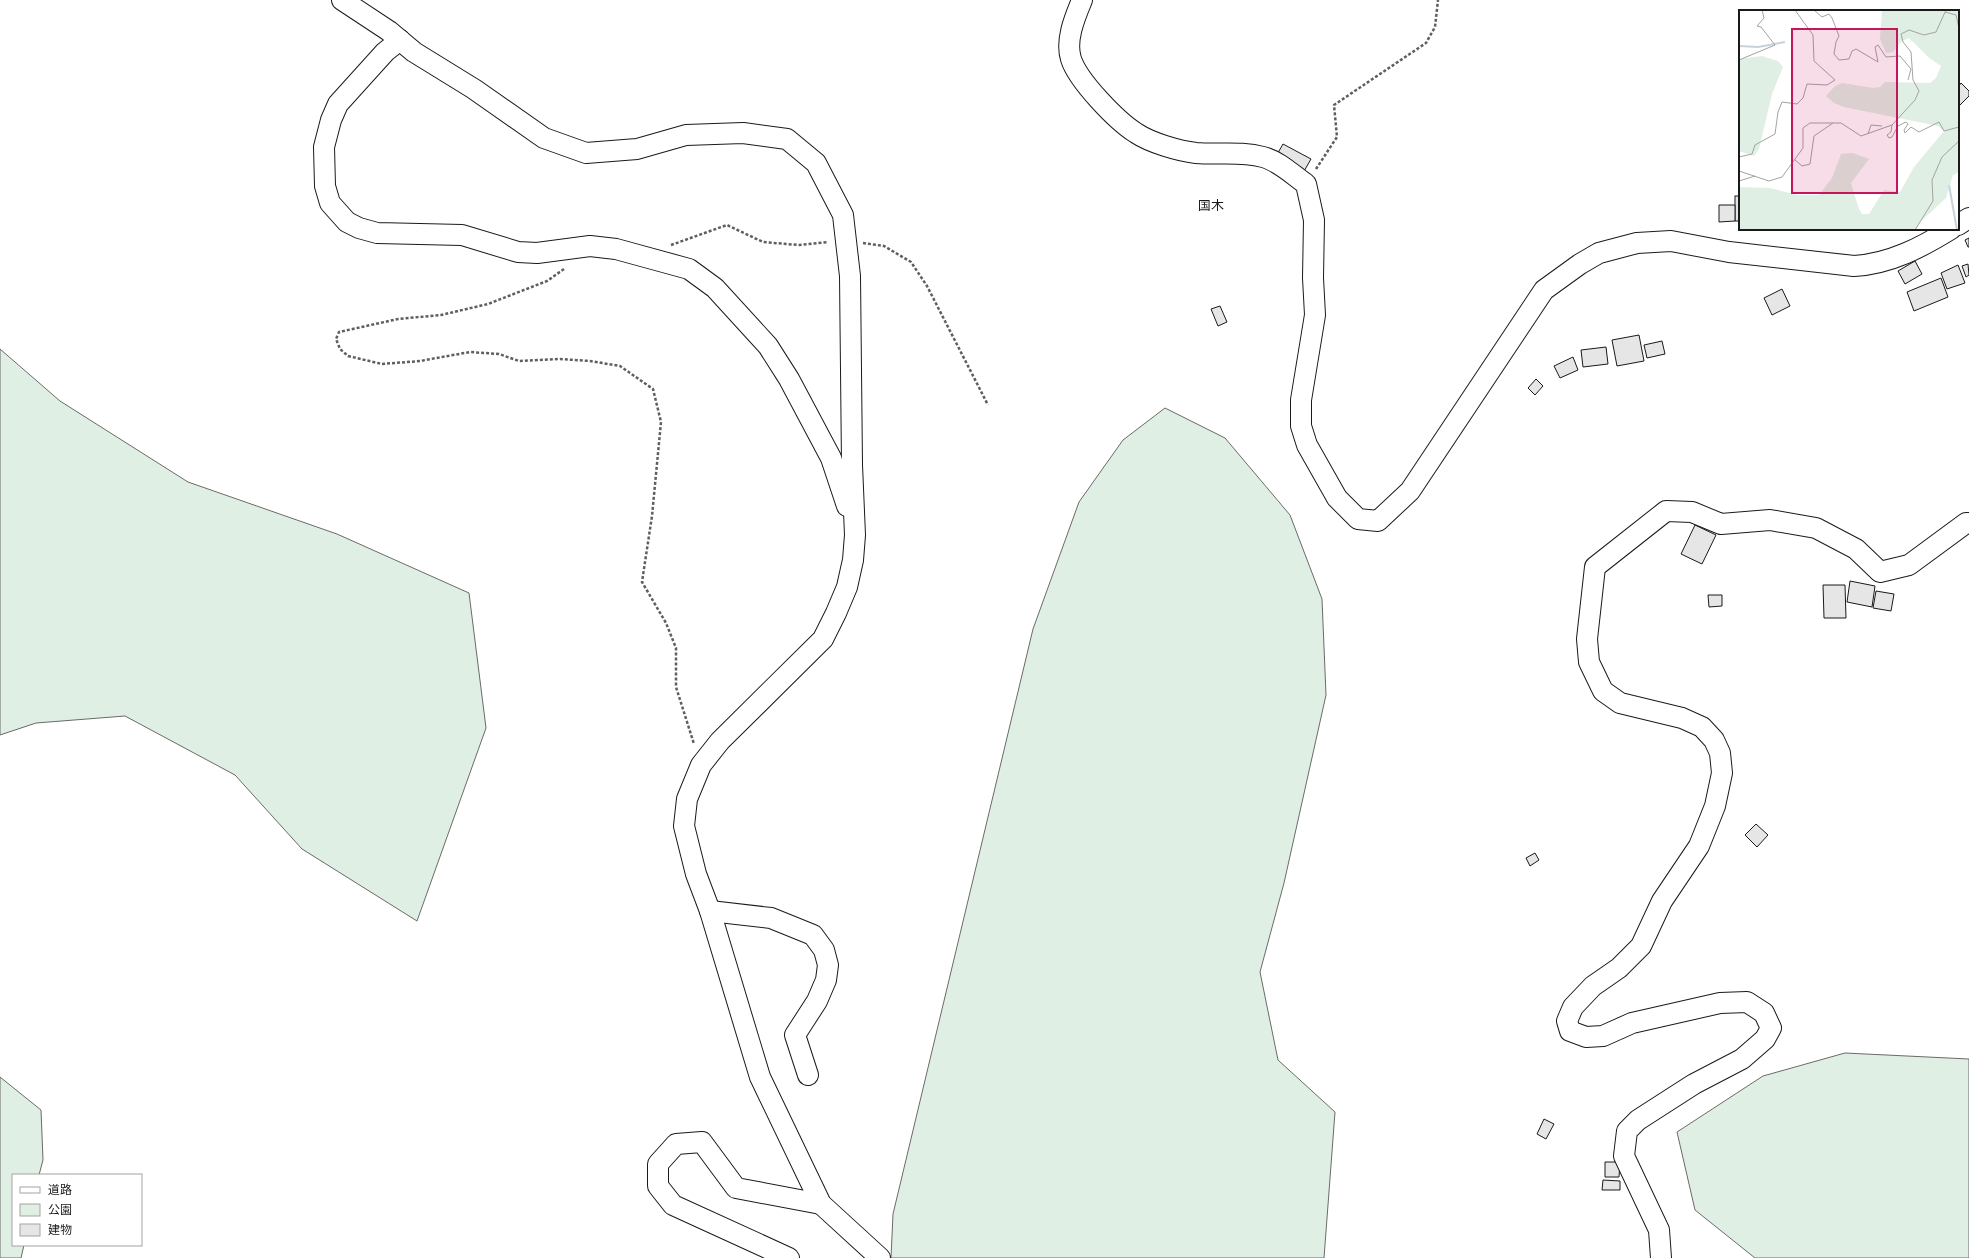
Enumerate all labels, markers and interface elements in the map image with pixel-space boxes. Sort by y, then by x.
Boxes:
inset map [1739,10,1959,230]
district label: 国木 [1198,197,1224,213]
legend [12,1174,142,1246]
text: 道路 [48,1182,72,1196]
text: 公園 [48,1202,72,1216]
text: 建物 [48,1222,72,1236]

